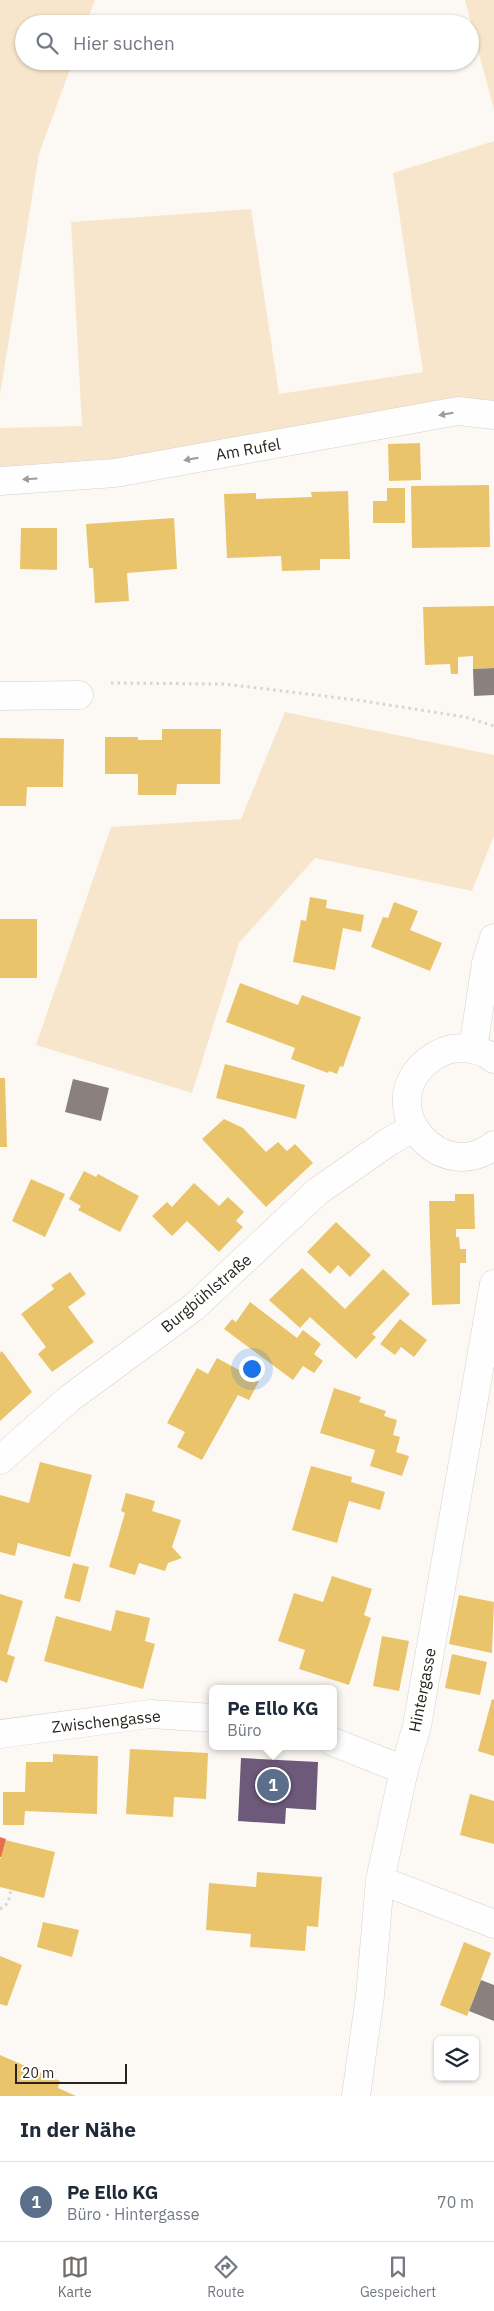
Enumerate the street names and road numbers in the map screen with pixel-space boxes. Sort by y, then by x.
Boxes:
street label: Am Rufel [214,433,282,465]
street label: Burgbühlstraße [157,1249,255,1337]
street label: Hintergasse [404,1646,440,1734]
street label: Zwischengasse [50,1705,162,1737]

